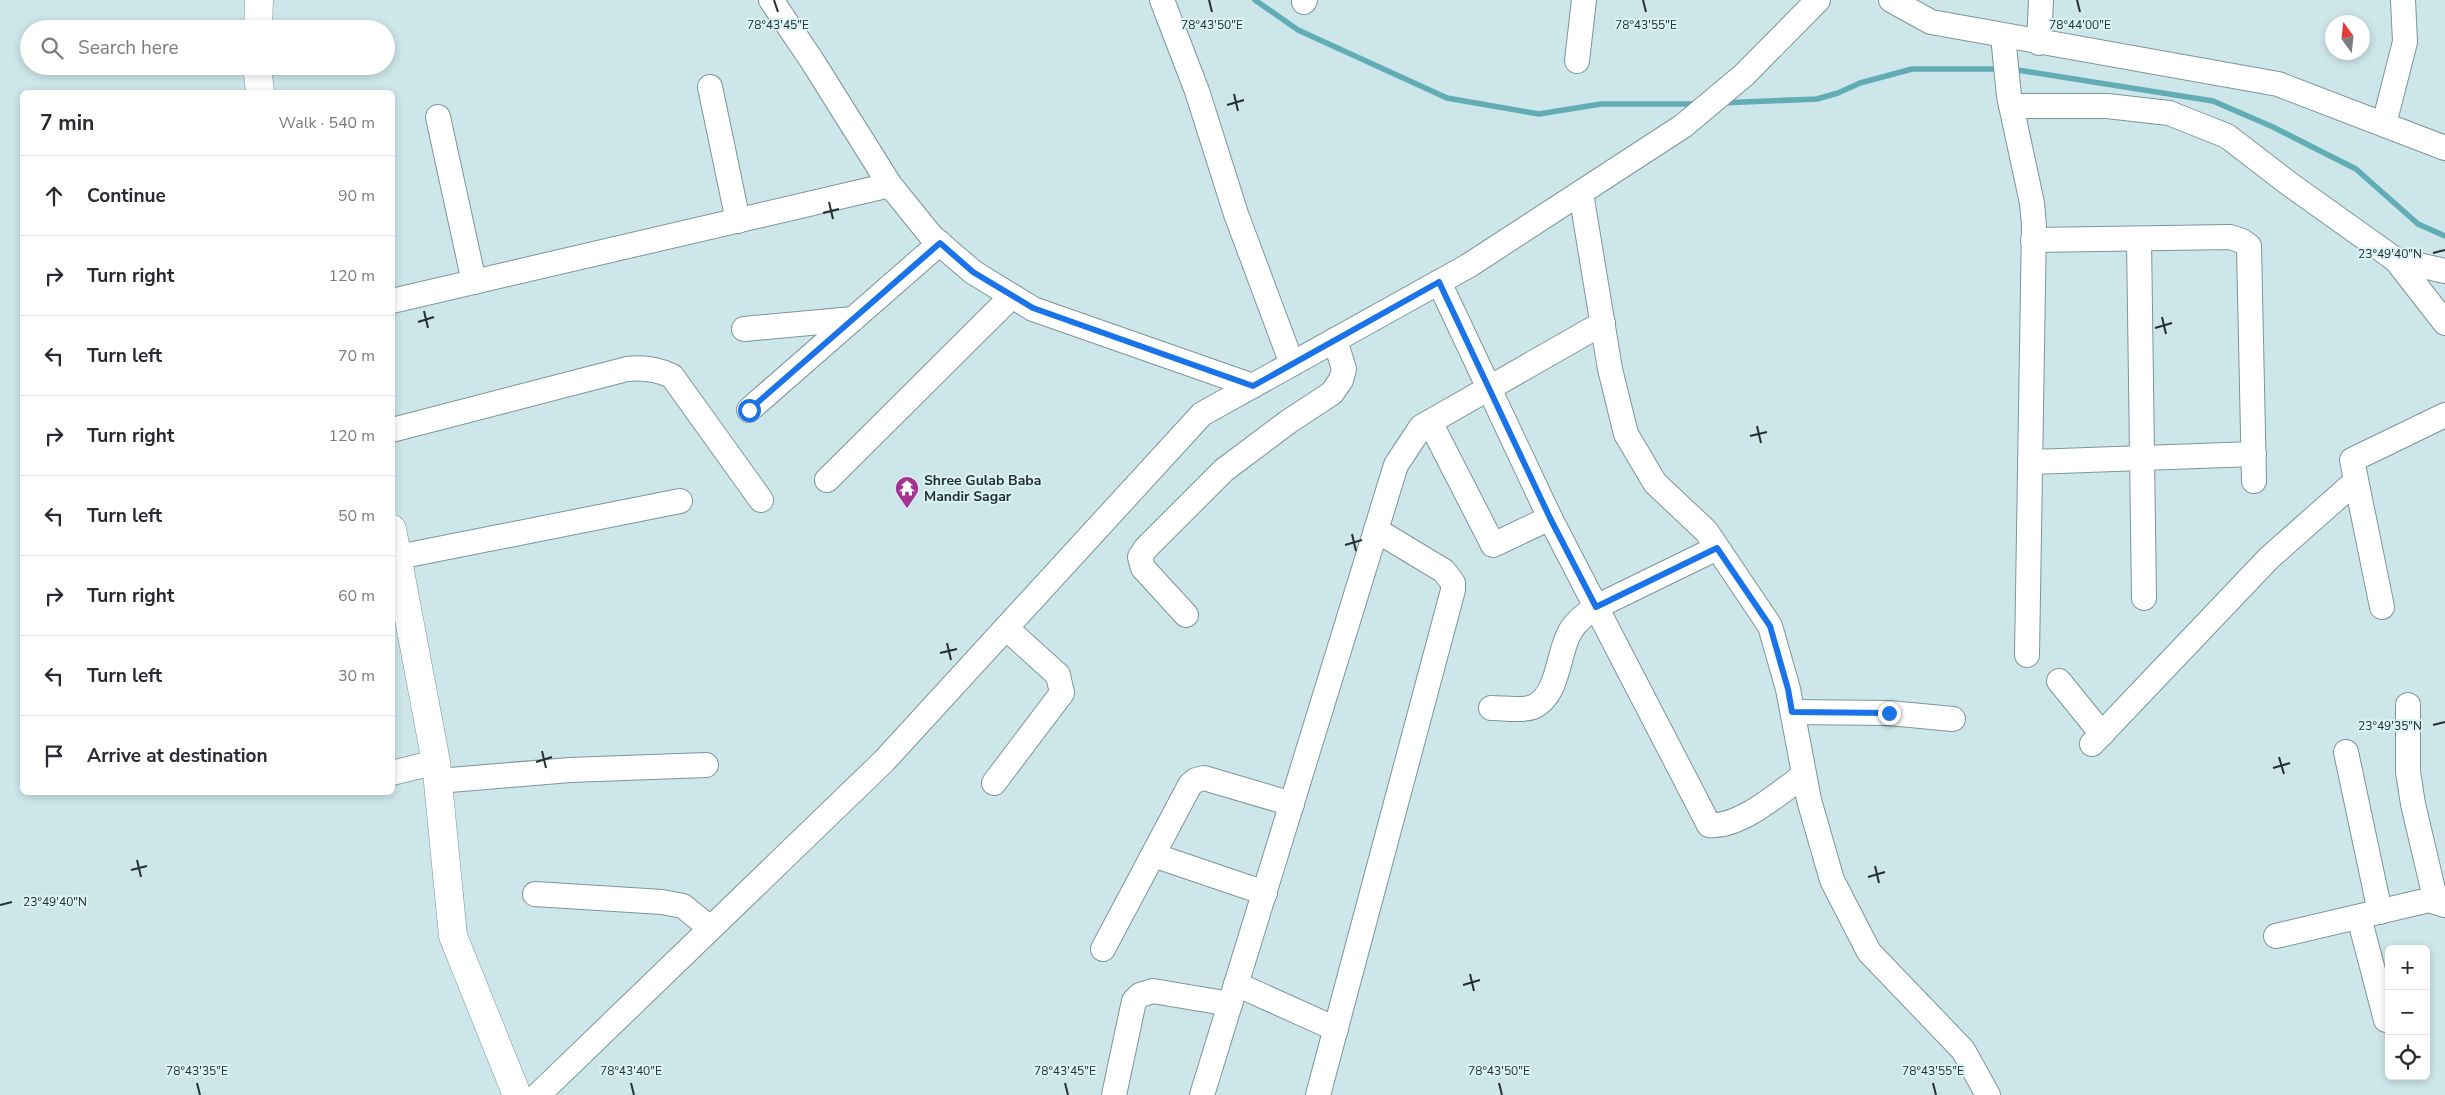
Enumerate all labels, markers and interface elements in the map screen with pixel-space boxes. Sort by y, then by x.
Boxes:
north arrow [2325,15,2370,60]
text: 78°43'45"E [747,17,809,33]
text: 78°43'50"E [1181,17,1243,33]
text: 78°43'55"E [1615,17,1677,33]
text: 78°44'00"E [2049,17,2111,33]
search box [20,20,395,75]
icon: search [38,34,66,62]
text: Search here [78,35,179,61]
text: 7 min [40,109,94,137]
text: Walk · 540 m [279,112,375,134]
icon: ahead [40,182,68,210]
text: Continue [87,183,166,209]
text: 90 m [338,185,375,207]
text: 23°49'40"N [2358,246,2422,262]
icon: right [40,262,68,290]
text: Turn right [87,263,174,289]
text: 120 m [328,265,375,287]
icon: left [40,342,68,370]
text: Turn left [87,343,162,369]
text: 70 m [338,345,375,367]
route start [738,399,761,422]
icon: right [40,422,68,450]
text: Turn right [87,423,174,449]
text: 120 m [328,425,375,447]
place label: Shree Gulab Baba Mandir Sagar [924,471,1041,506]
temple icon: Shree Gulab Baba Mandir Sagar [894,475,920,509]
icon: left [40,502,68,530]
text: Turn left [87,503,162,529]
text: 50 m [338,505,375,527]
icon: right [40,582,68,610]
text: Turn right [87,583,174,609]
text: 60 m [338,585,375,607]
icon: left [40,662,68,690]
text: Turn left [87,663,162,689]
text: 30 m [338,665,375,687]
route end [1878,702,1901,725]
text: 23°49'35"N [2358,718,2422,734]
icon: arrive [40,742,68,770]
text: Arrive at destination [87,743,268,769]
text: 23°49'40"N [23,894,87,910]
map controls [2385,945,2430,1080]
button: + [2385,945,2430,990]
button: − [2385,990,2430,1035]
button: locate [2385,1035,2430,1080]
text: 78°43'35"E [166,1063,228,1079]
text: 78°43'40"E [600,1063,662,1079]
text: 78°43'45"E [1034,1063,1096,1079]
text: 78°43'50"E [1468,1063,1530,1079]
text: 78°43'55"E [1902,1063,1964,1079]

